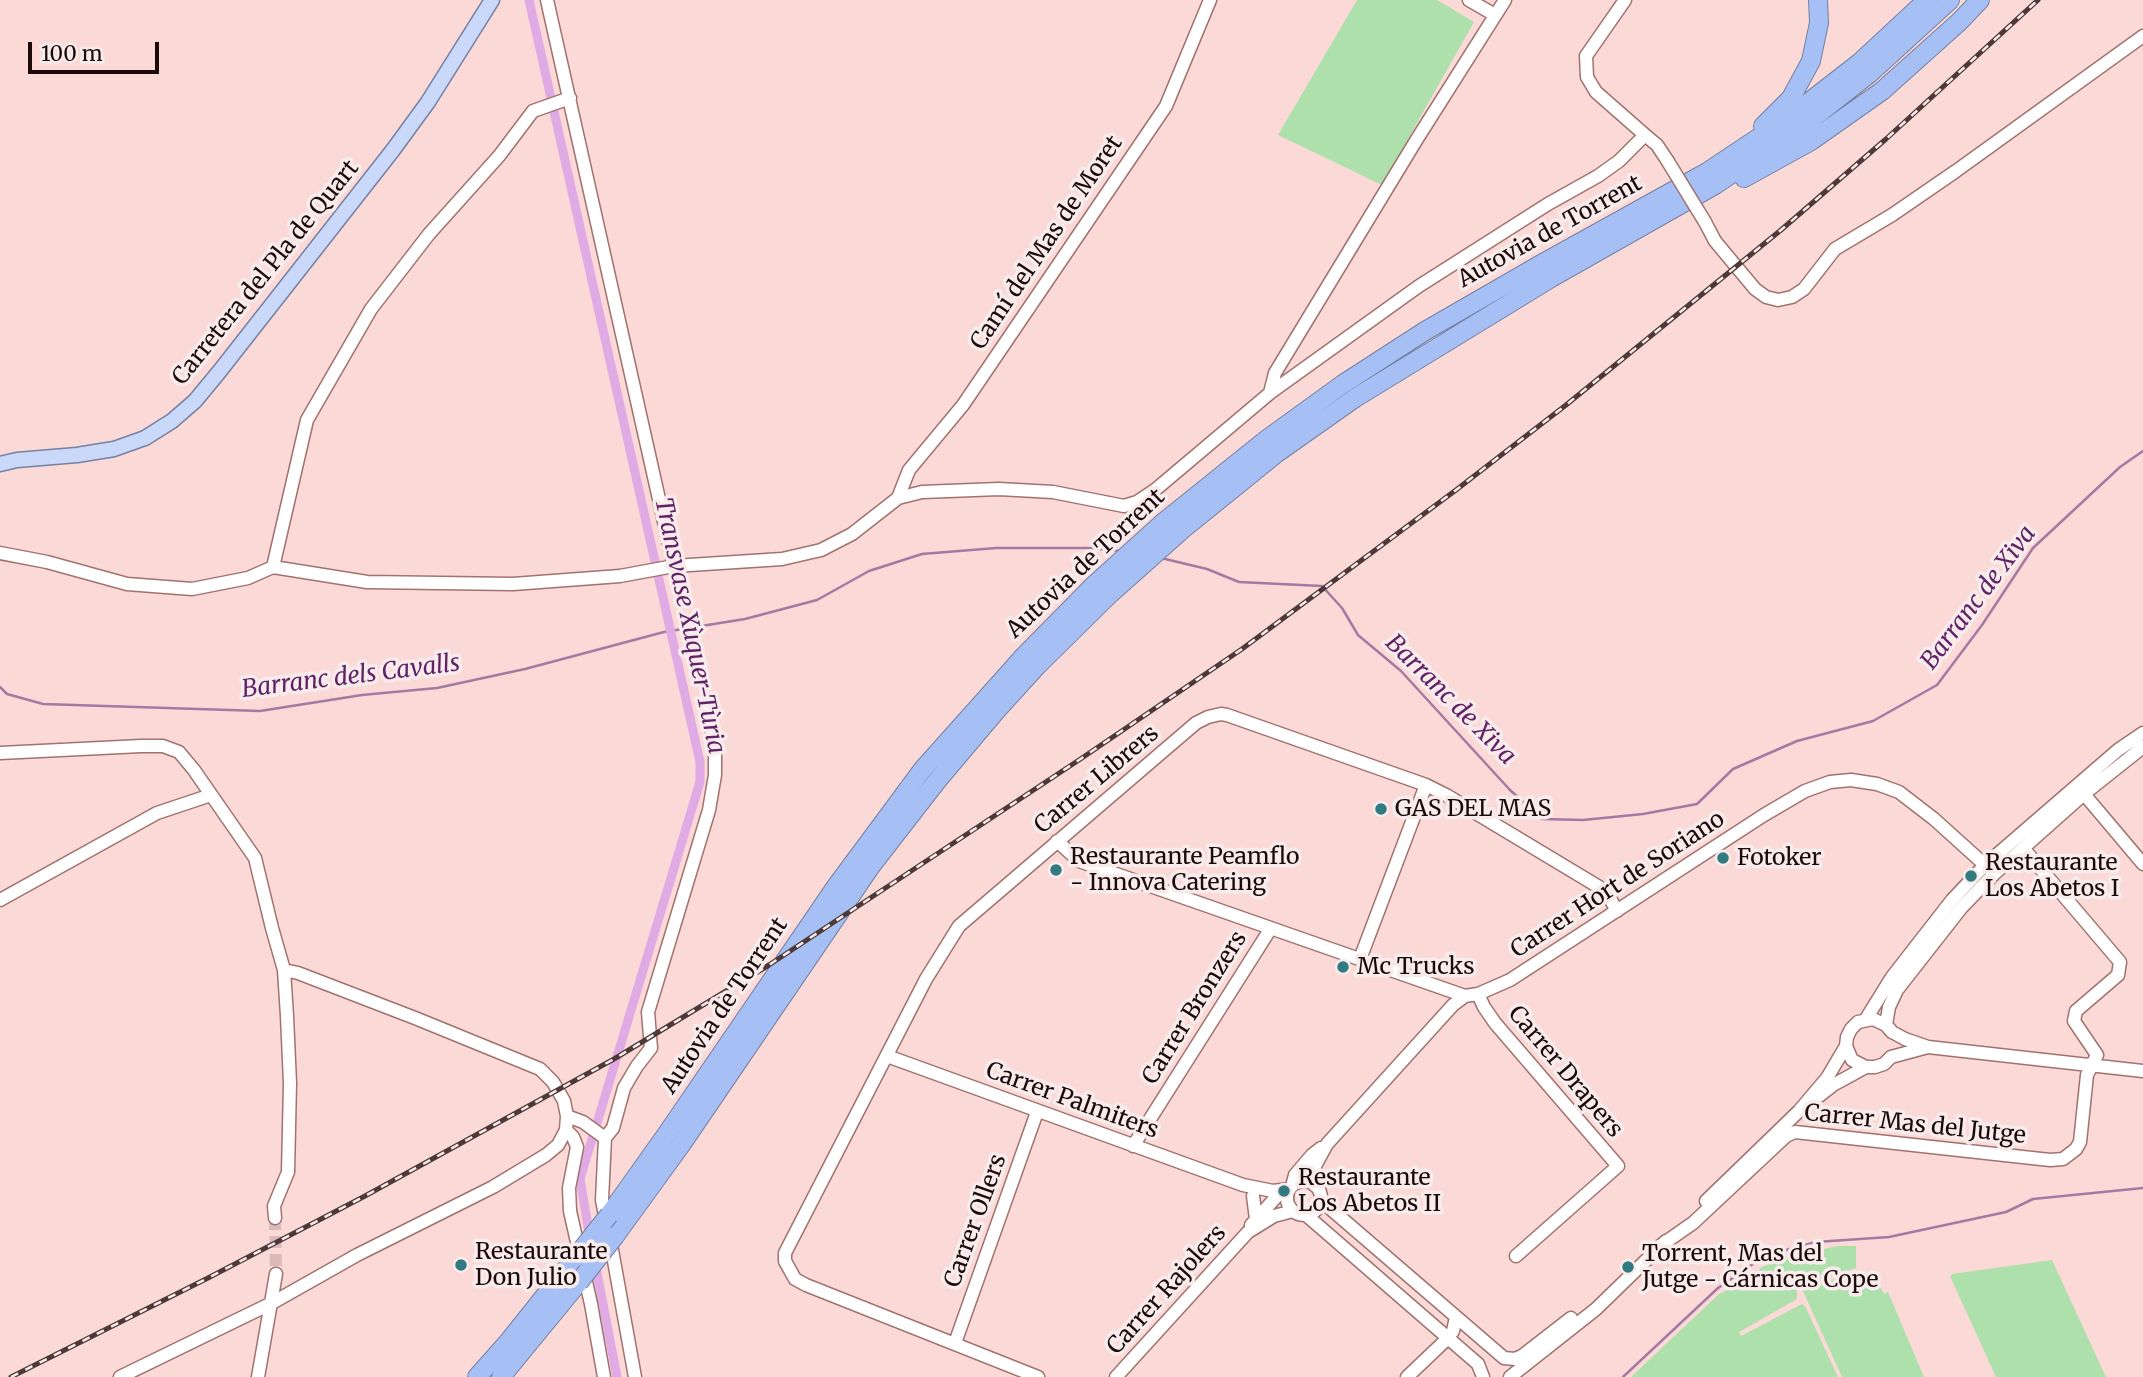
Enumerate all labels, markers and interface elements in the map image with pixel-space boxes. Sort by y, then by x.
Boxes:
scale bar [32,28,163,72]
text: 100 m [41,40,103,67]
street label: Camí del Mas de Moret [965,131,1129,355]
street label: Carretera del Pla de Quart [167,155,365,391]
street label: Autovia de Torrent [1453,170,1647,294]
street label: Autovia de Torrent [1001,484,1171,644]
water label: Transvase Xùquer-Tùria [648,495,730,757]
water label: Barranc de Xiva [1916,521,2042,675]
water label: Barranc de Xiva [1379,629,1521,771]
water label: Barranc dels Cavalls [240,649,462,705]
street label: Carrer Librers [1029,720,1165,840]
place label: GAS DEL MAS [1395,795,1551,823]
marker: GAS DEL MAS [1373,801,1389,817]
street label: Carrer Hort de Soriano [1506,806,1730,964]
place label: Restaurante Peamflo - Innova Catering [1070,843,1299,897]
place label: Fotoker [1737,844,1822,872]
place label: Restaurante Los Abetos I [1985,849,2119,903]
marker: Fotoker [1715,850,1731,866]
marker: Restaurante Peamflo - Innova Catering [1048,862,1064,878]
marker: Restaurante Los Abetos I [1963,868,1979,884]
street label: Autovia de Torrent [656,913,794,1099]
street label: Carrer Bronzers [1137,926,1253,1090]
place label: Mc Trucks [1357,953,1474,981]
marker: Mc Trucks [1335,959,1351,975]
street label: Carrer Drapers [1502,1001,1628,1143]
street label: Carrer Palmiters [982,1057,1162,1145]
street label: Carrer Mas del Jutge [1803,1100,2027,1150]
street label: Carrer Ollers [939,1151,1013,1291]
place label: Restaurante Los Abetos II [1298,1164,1441,1218]
marker: Restaurante Los Abetos II [1276,1183,1292,1199]
street label: Carrer Rajolers [1102,1220,1232,1360]
place label: Restaurante Don Julio [475,1238,608,1292]
place label: Torrent, Mas del Jutge - Cárnicas Cope [1642,1240,1879,1294]
marker: Restaurante Don Julio [453,1257,469,1273]
marker: Torrent, Mas del Jutge - Cárnicas Cope [1620,1259,1636,1275]

